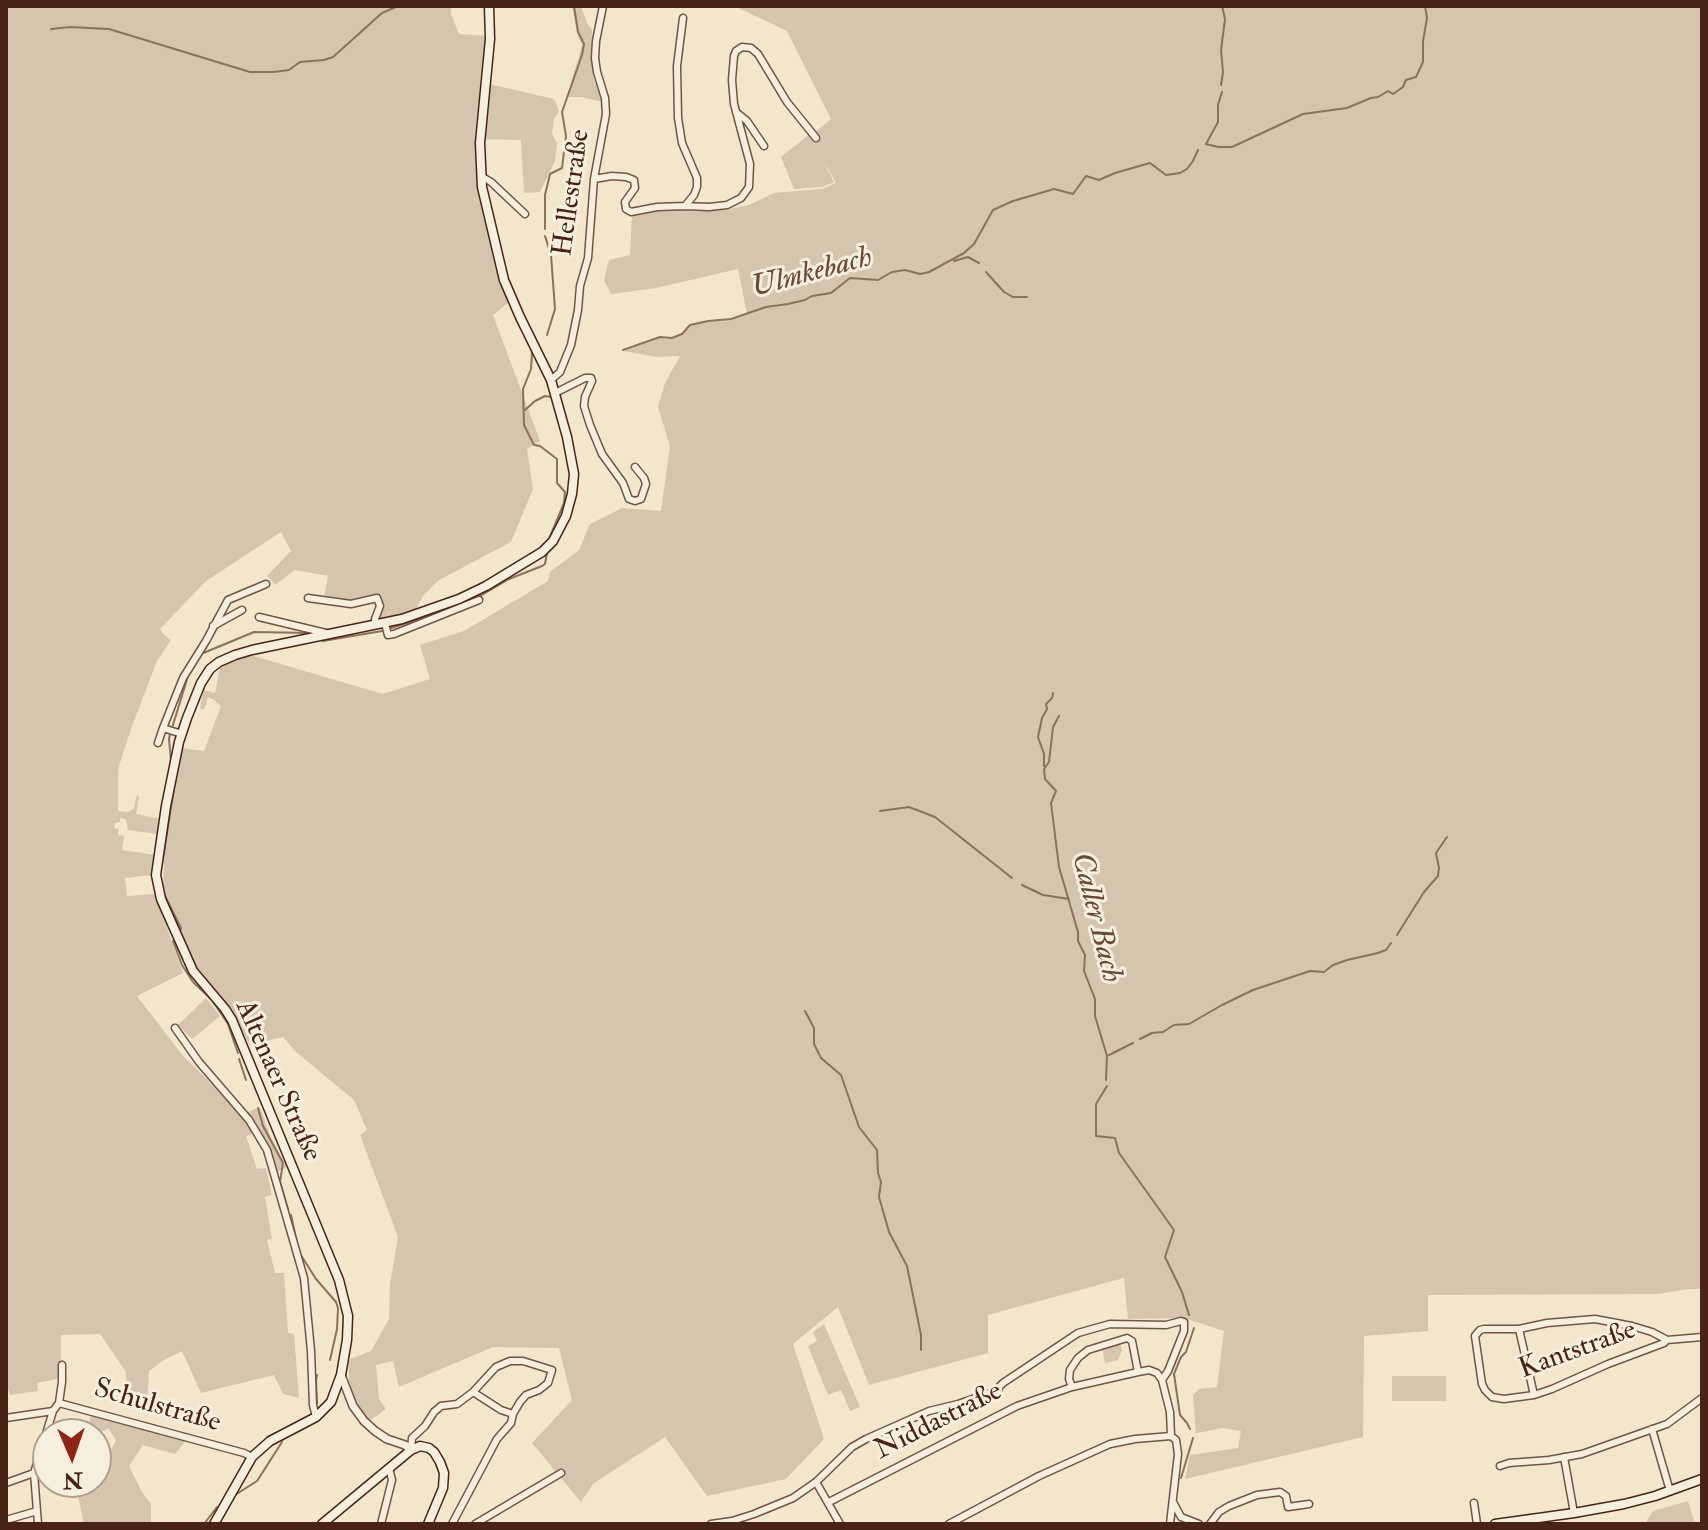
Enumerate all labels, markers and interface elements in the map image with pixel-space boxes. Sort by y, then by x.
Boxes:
street label: Hellestraße [547,127,599,259]
water label: Ulmkebach [748,241,876,307]
water label: Caller Bach [1062,849,1128,987]
street label: Altenaer Straße [226,995,328,1167]
street label: Kantstraße [1515,1314,1641,1388]
street label: Schulstraße [90,1373,224,1441]
street label: Niddastraße [870,1376,1008,1468]
north arrow [32,1418,112,1498]
text: N [62,1466,83,1494]

